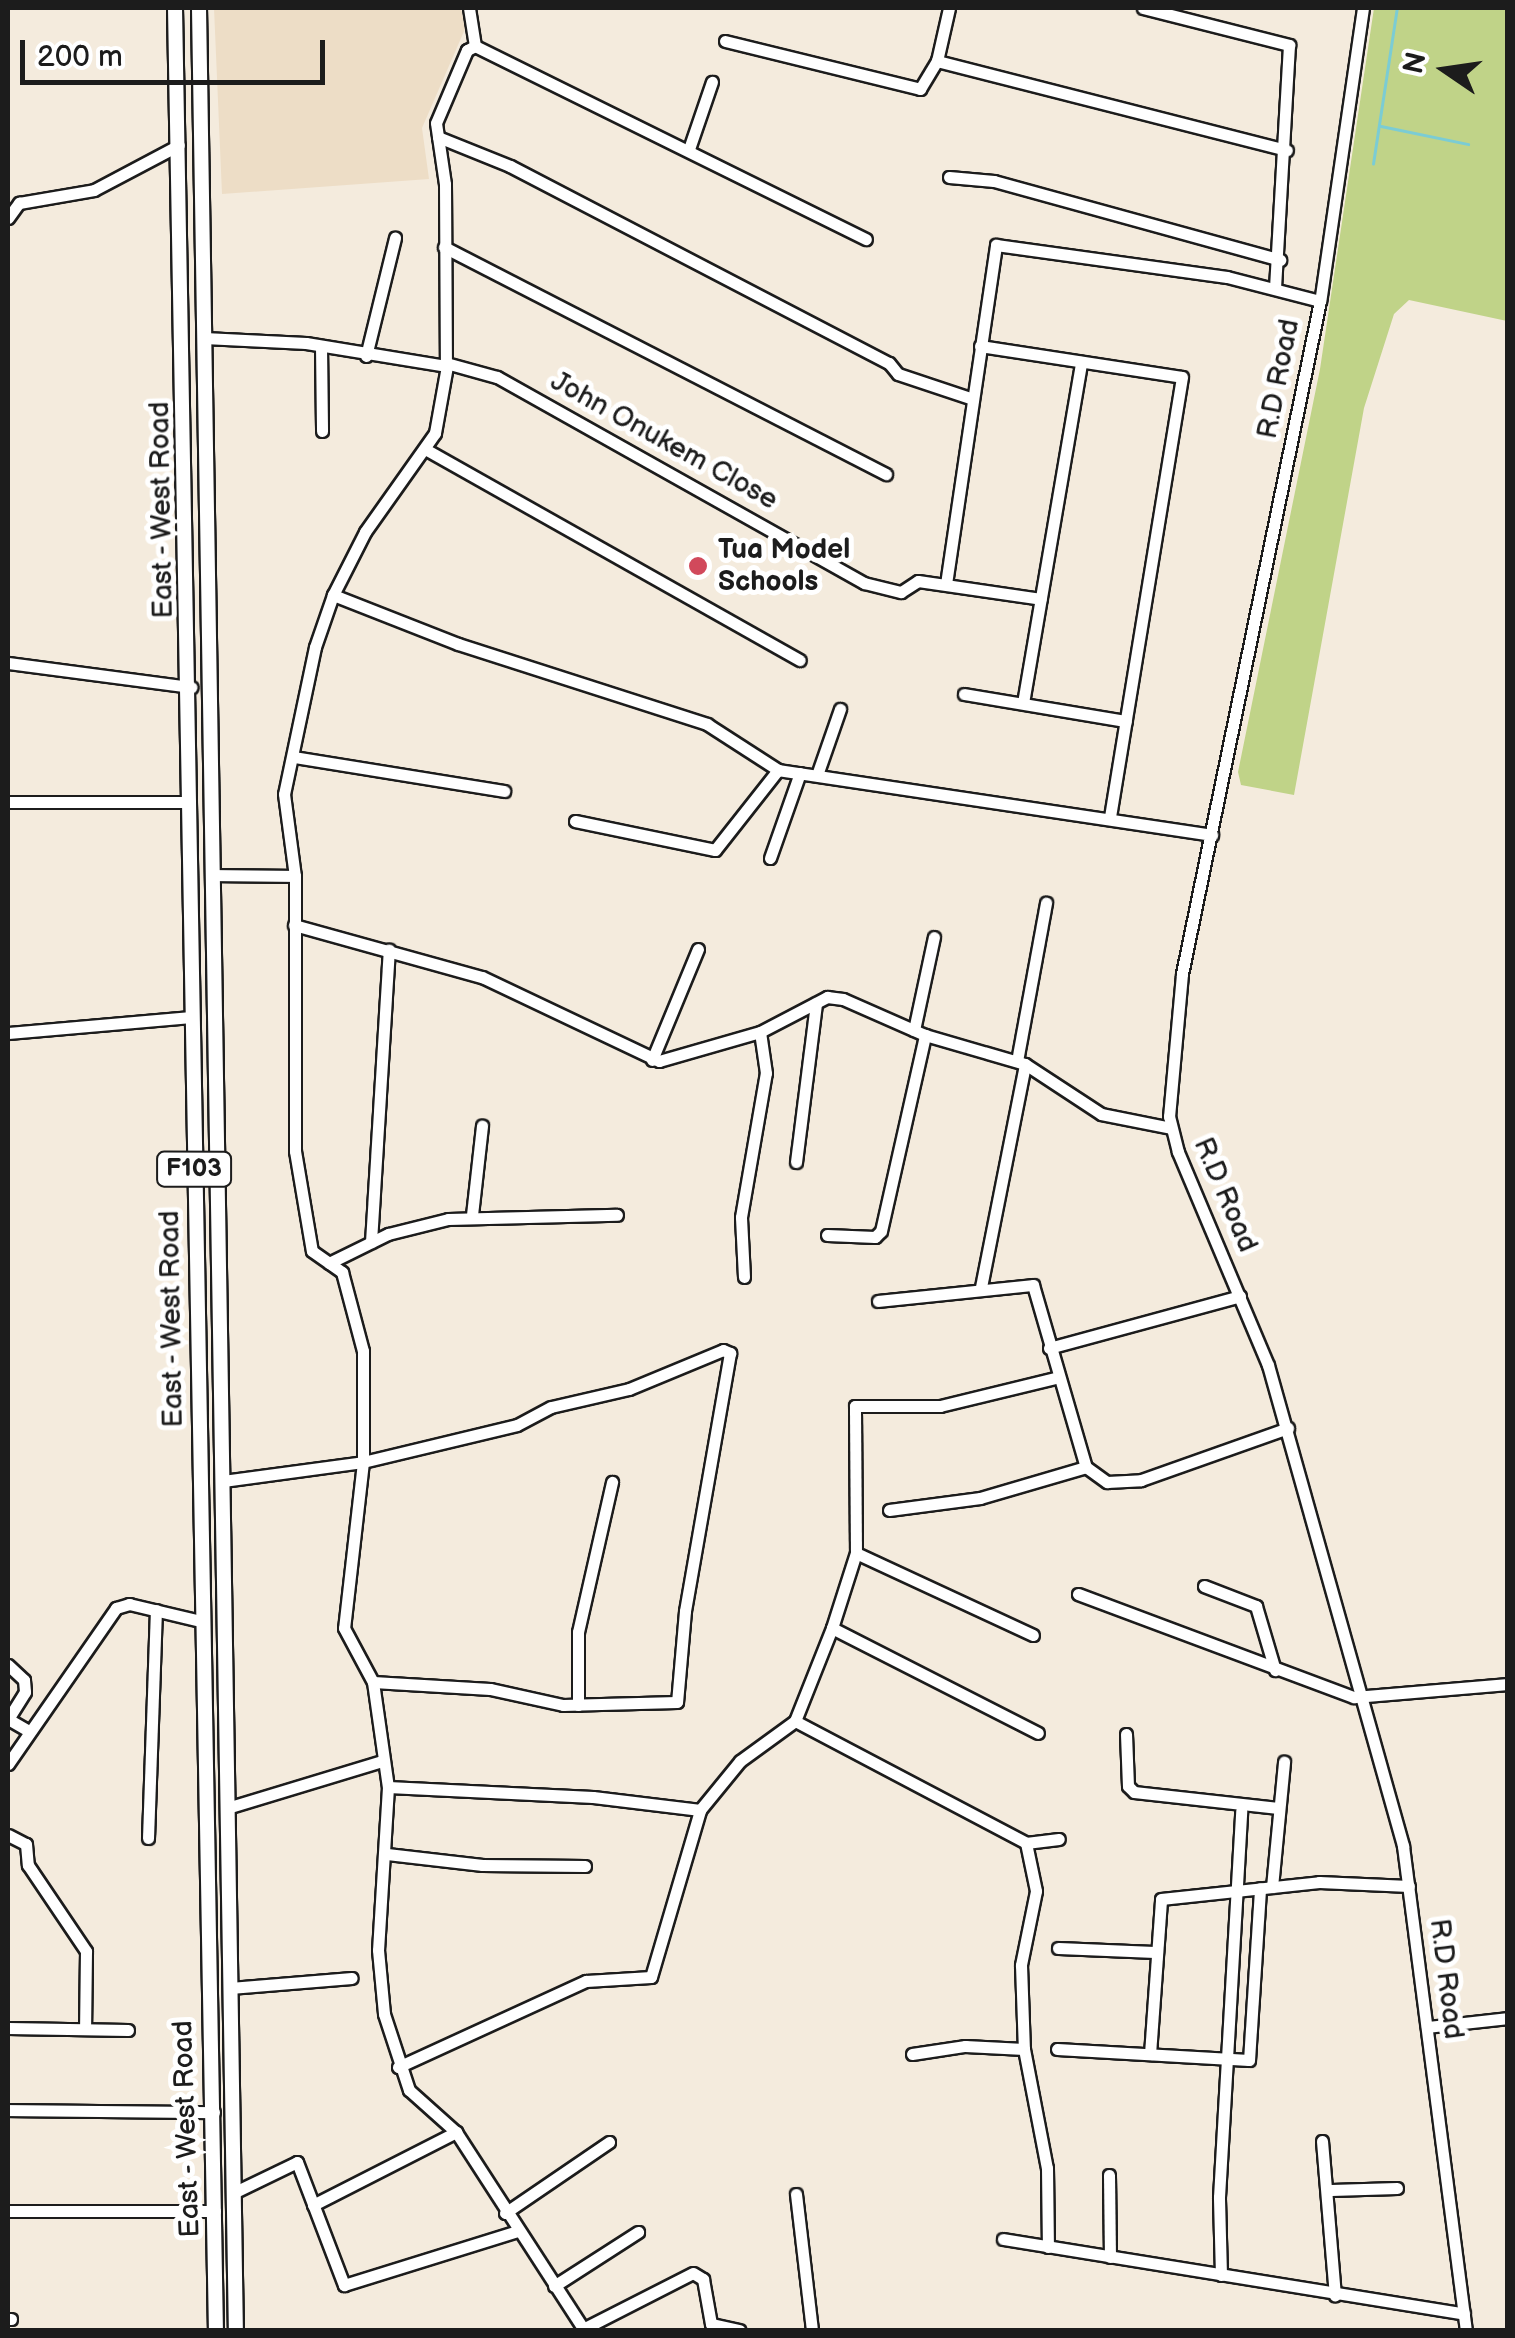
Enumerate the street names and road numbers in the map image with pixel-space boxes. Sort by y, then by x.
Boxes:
street label: R.D Road [1251,316,1307,442]
street label: John Onukem Close [545,365,783,517]
street label: East - West Road [143,400,181,620]
street label: R.D Road [1186,1133,1264,1257]
road number: F103 [154,1149,234,1189]
street label: East - West Road [153,1209,191,1429]
street label: R.D Road [1422,1917,1470,2041]
street label: East - West Road [166,2018,208,2240]

